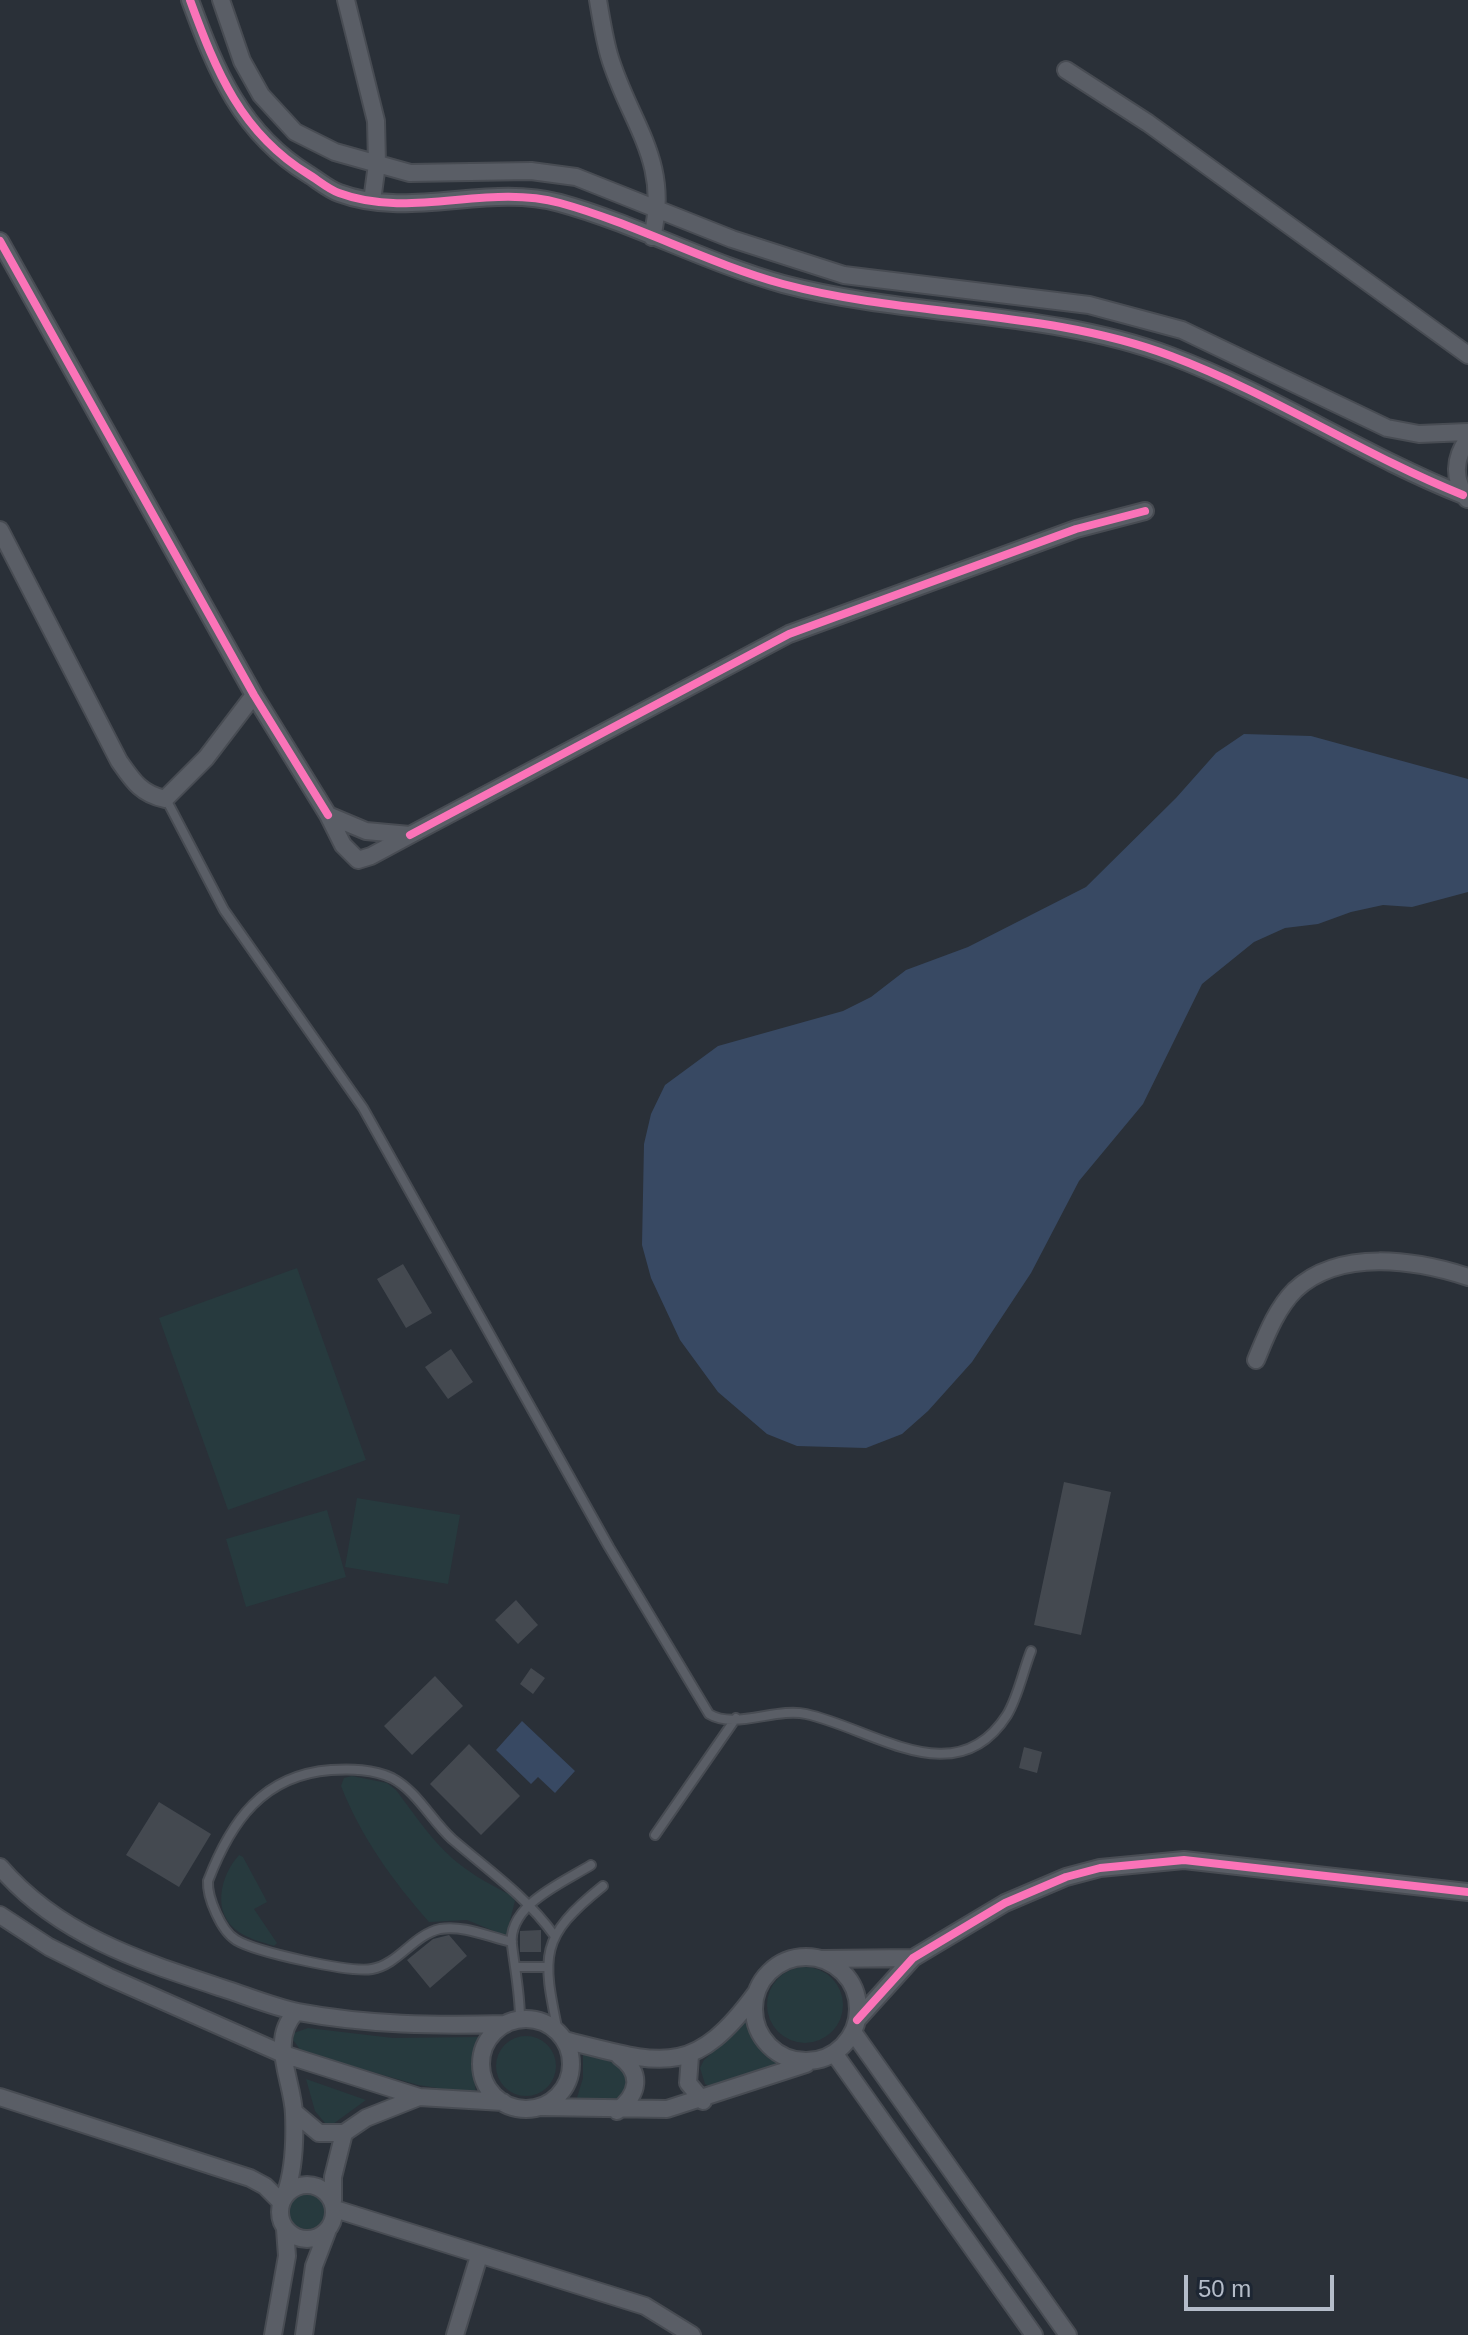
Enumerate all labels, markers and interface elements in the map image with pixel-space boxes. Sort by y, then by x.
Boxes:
scale bar [1188,2259,1338,2309]
text: 50 m [1198,2275,1251,2302]

